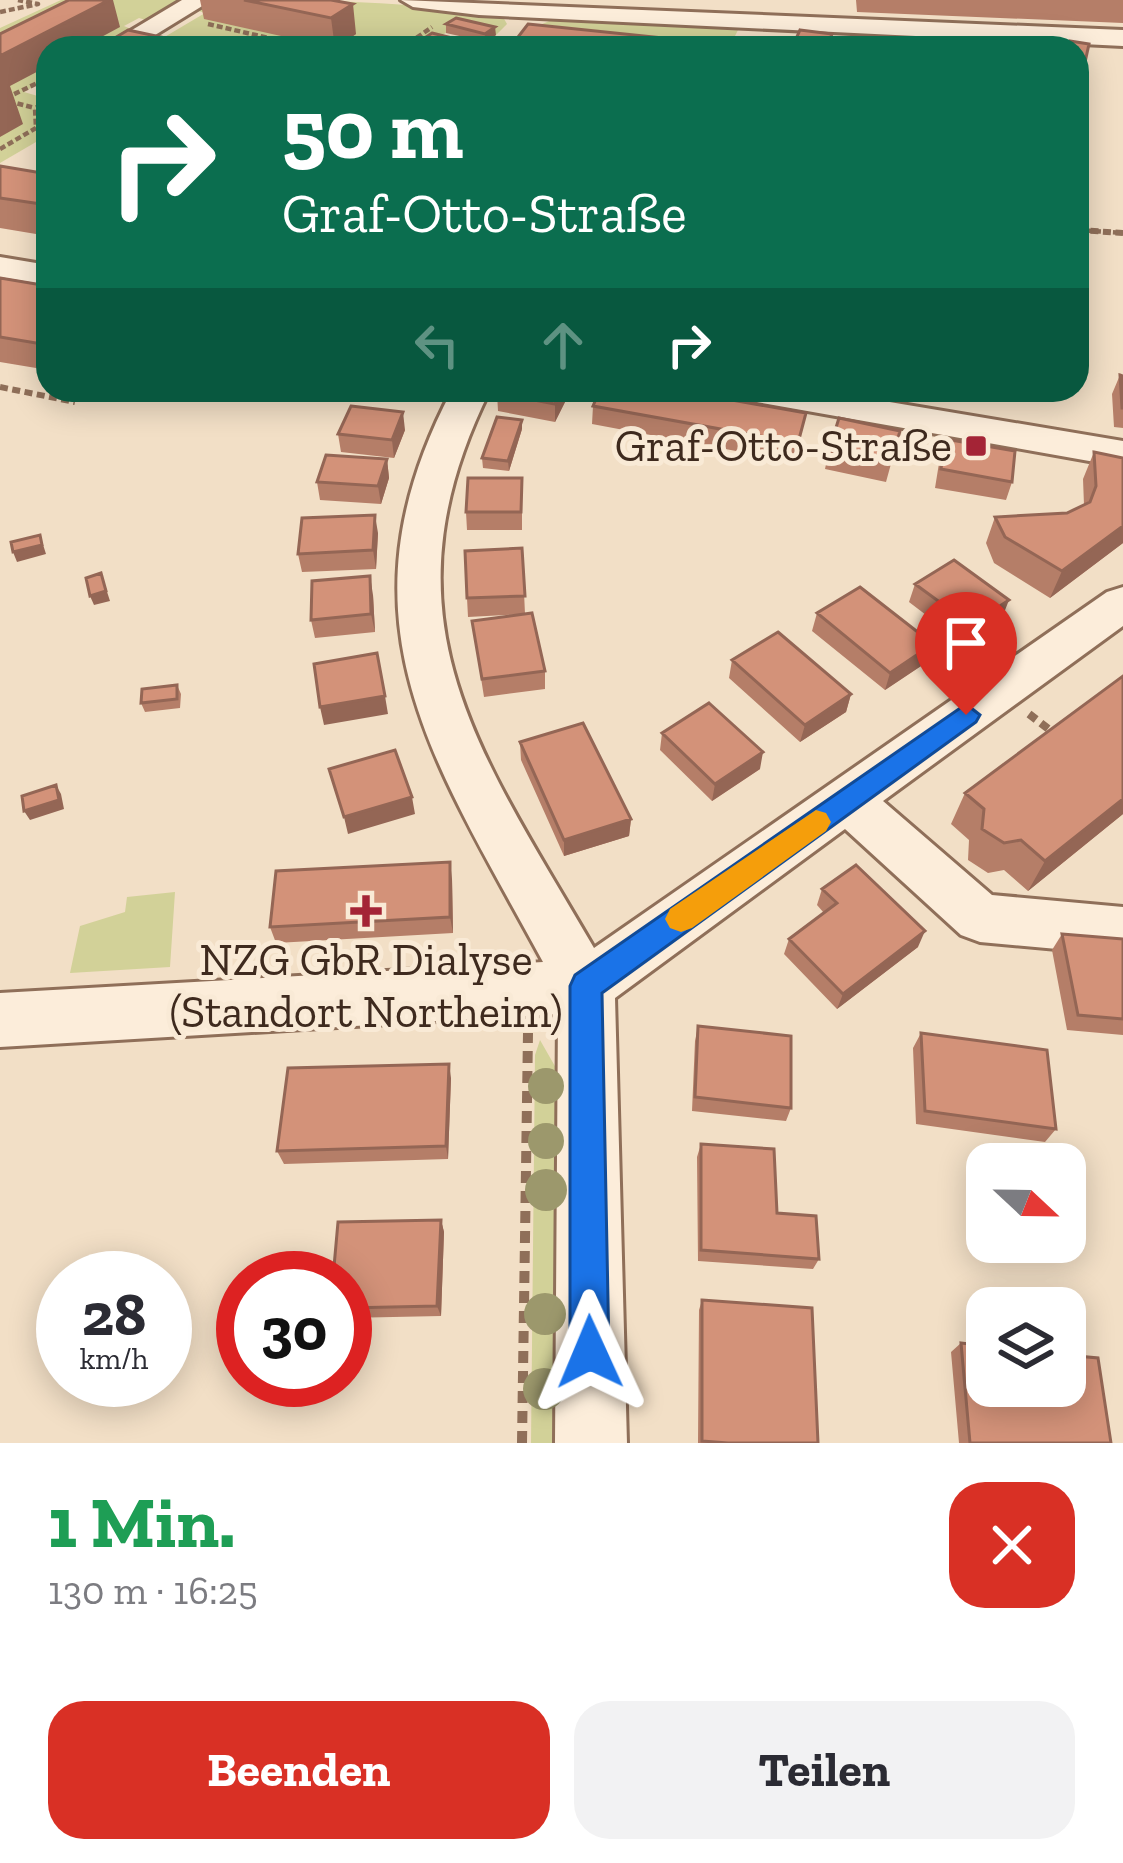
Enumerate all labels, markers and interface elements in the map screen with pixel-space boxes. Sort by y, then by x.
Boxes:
text: 50 m [282,79,464,180]
icon: right [84,84,240,240]
text: Graf-Otto-Straße [282,181,687,246]
icon: left [404,312,470,378]
icon: ahead [530,312,596,378]
icon: right [656,312,722,378]
place label: Graf-Otto-Straße [615,419,952,473]
marker: Graf-Otto-Straße [963,433,989,459]
pin [915,592,1017,715]
icon: arrive [933,610,999,676]
marker: NZG GbR Dialyse (Standort Northeim) [350,895,382,927]
place label: NZG GbR Dialyse (Standort Northeim) [169,933,563,1039]
north arrow [966,1143,1086,1263]
map controls [966,1143,1086,1407]
speed limit sign: 30 [216,1251,372,1407]
text: 28 [82,1278,146,1350]
button: layers [966,1287,1086,1407]
position arrow [527,1289,653,1415]
text: km/h [80,1341,148,1377]
text: 1 Min. [48,1479,236,1565]
button: close [949,1482,1075,1608]
text: 130 m · 16:25 [48,1567,258,1614]
button: Beenden [48,1701,550,1839]
button: Teilen [574,1701,1075,1839]

